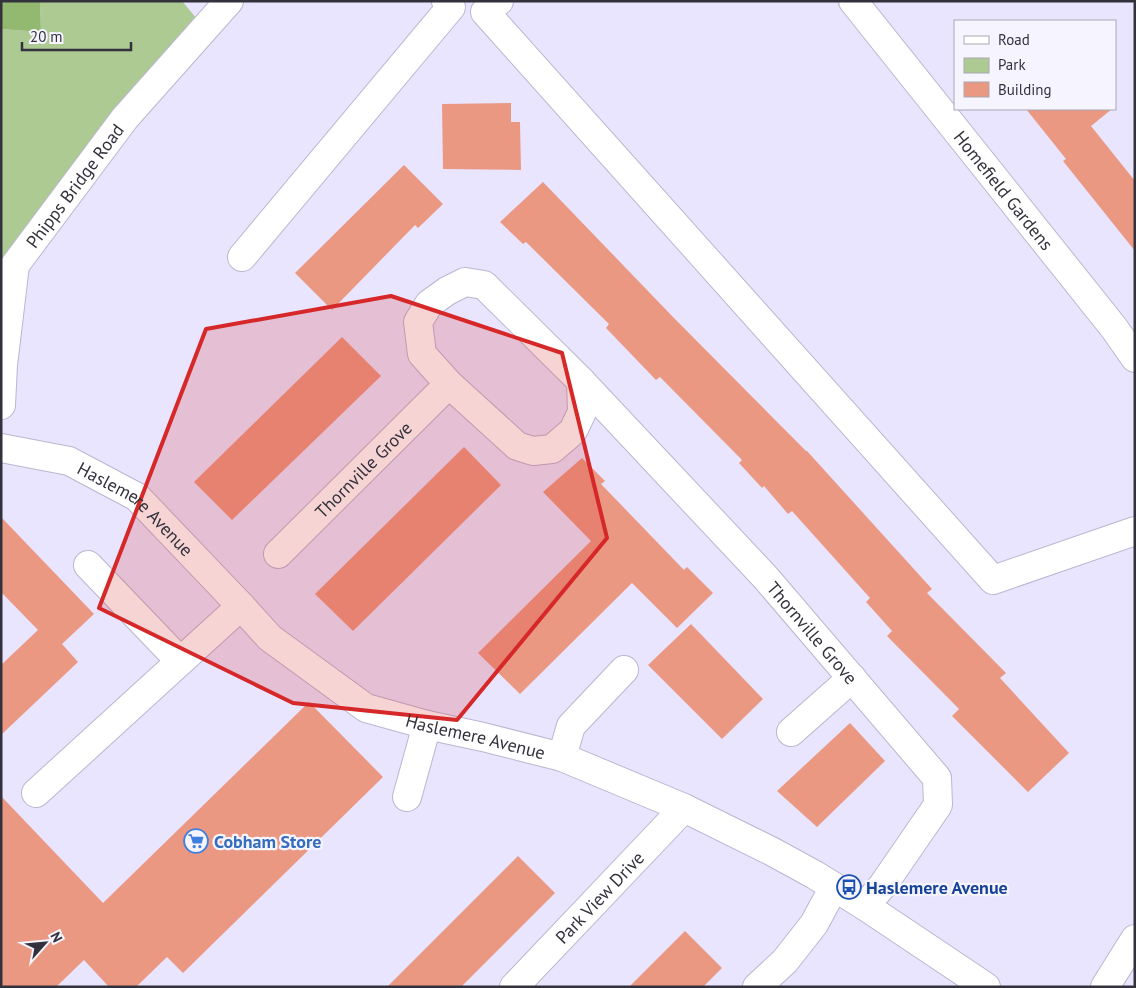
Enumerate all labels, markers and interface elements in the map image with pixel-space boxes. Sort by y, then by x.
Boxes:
scale bar [22,20,131,52]
legend [954,20,1116,110]
text: 20 m [30,27,63,46]
text: Road [998,30,1030,49]
text: Park [998,55,1026,74]
text: Building [998,80,1052,99]
street label: Phipps Bridge Road [20,119,128,252]
street label: Homefield Gardens [949,126,1059,255]
street label: Thornville Grove [310,416,417,523]
street label: Haslemere Avenue [74,456,199,561]
street label: Thornville Grove [762,577,863,689]
street label: Haslemere Avenue [403,708,548,764]
supermarket icon: Cobham Store [183,828,209,854]
place label: Cobham Store [214,830,321,853]
street label: Park View Drive [550,846,649,948]
bus stop icon: Haslemere Avenue [836,874,862,900]
place label: Haslemere Avenue [866,876,1008,899]
north arrow [20,918,70,968]
text: N [46,929,67,945]

